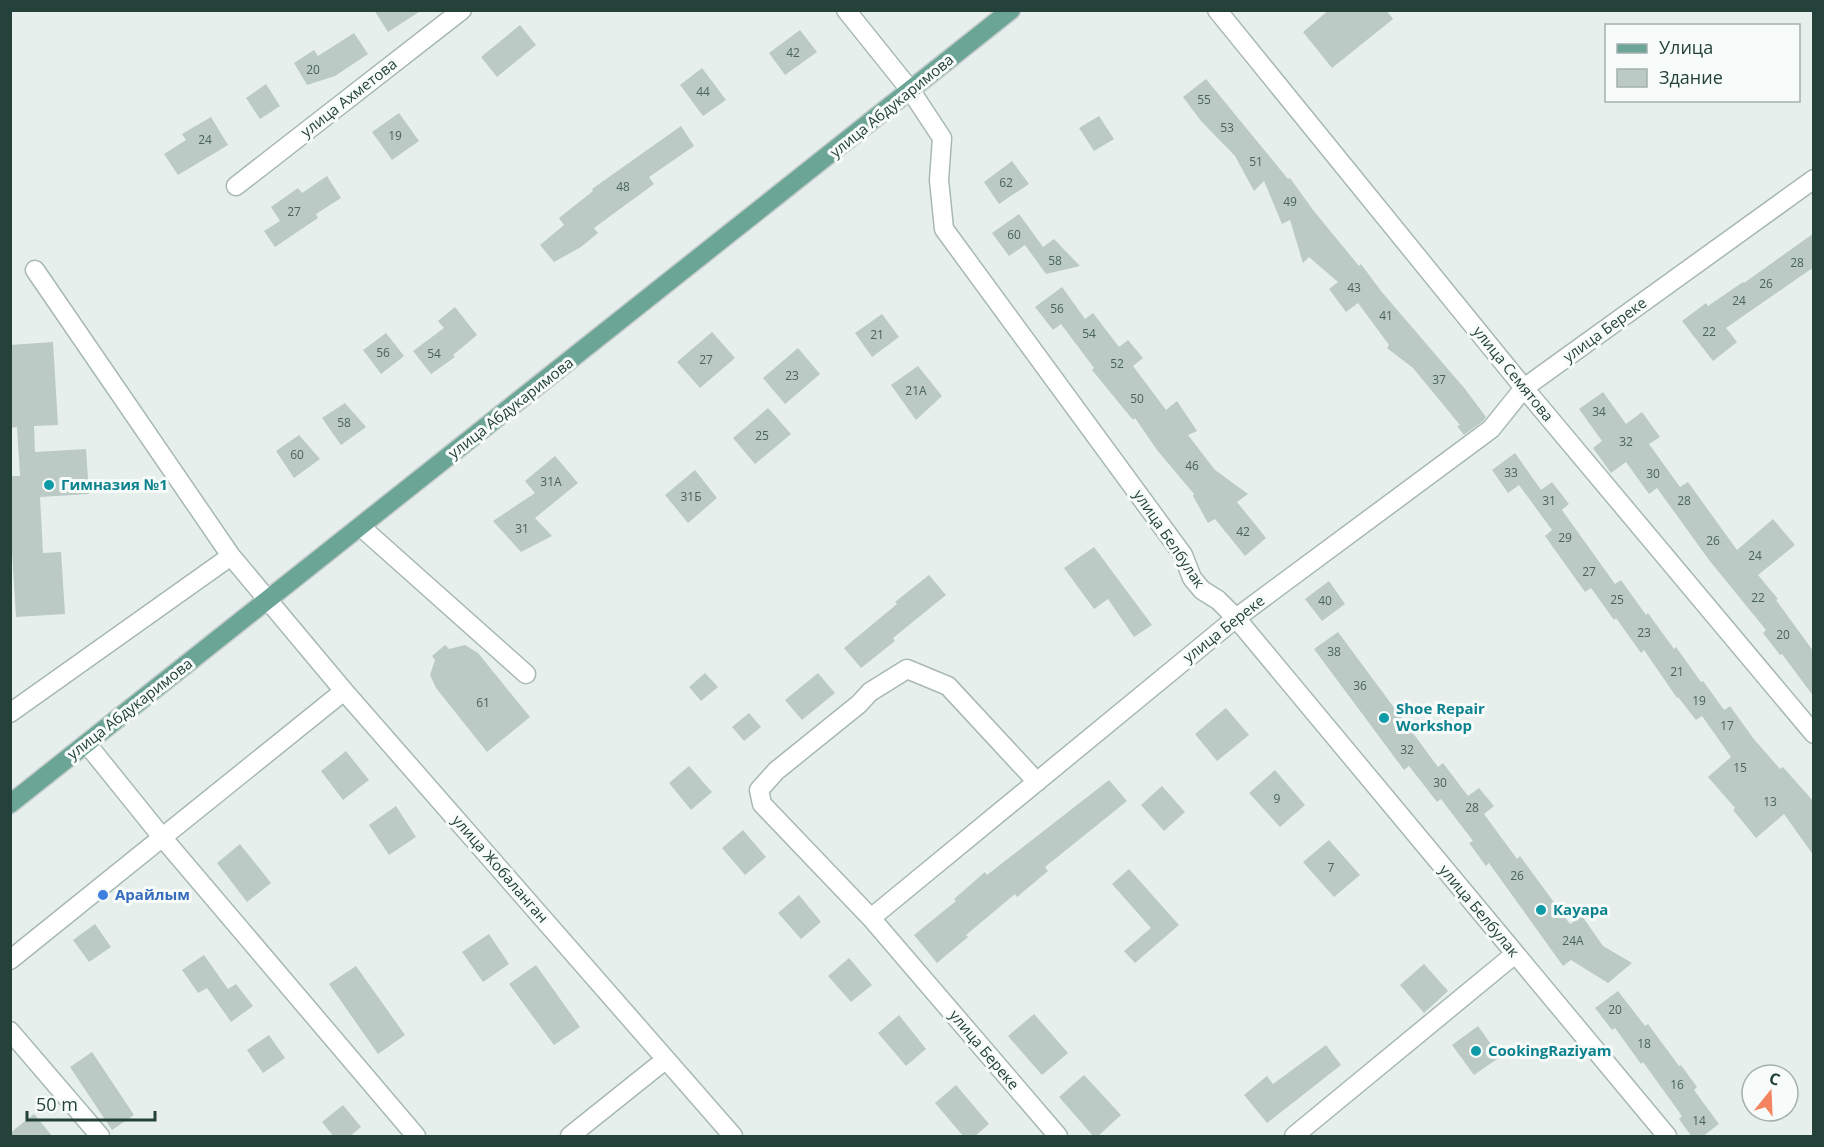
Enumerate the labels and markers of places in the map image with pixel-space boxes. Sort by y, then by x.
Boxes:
place label: Гимназия №1 [61,474,168,494]
marker: Гимназия №1 [42,478,56,492]
place label: Shoe Repair Workshop [1396,698,1485,735]
marker: Shoe Repair Workshop [1377,711,1391,725]
place label: Арайлым [115,884,190,904]
marker: Арайлым [96,888,110,902]
place label: Кауара [1553,899,1608,919]
marker: Кауара [1534,903,1548,917]
place label: CookingRaziyam [1488,1040,1612,1060]
marker: CookingRaziyam [1469,1044,1483,1058]

